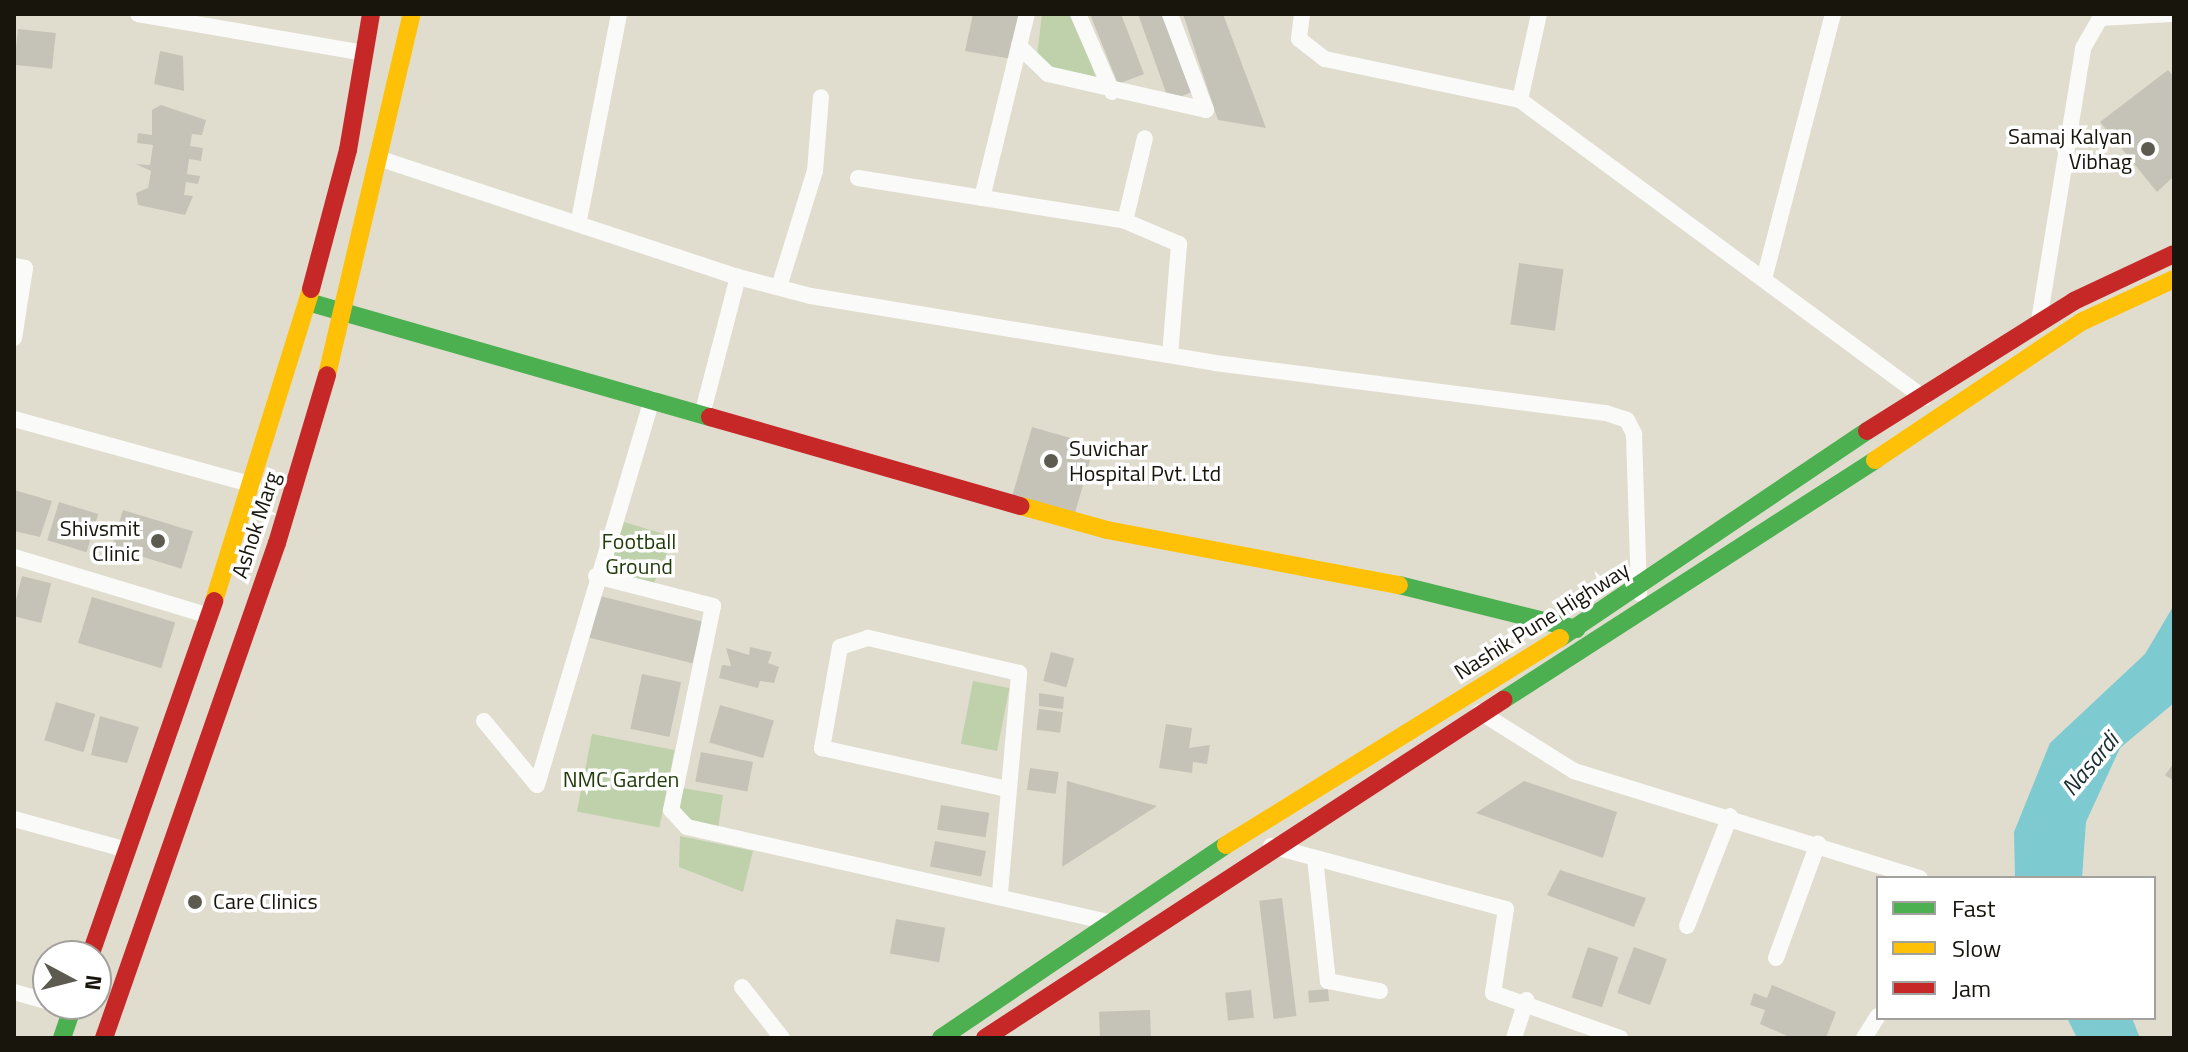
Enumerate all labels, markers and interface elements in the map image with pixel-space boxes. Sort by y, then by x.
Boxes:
place label: Samaj Kalyan Vibhag [2008,123,2132,174]
marker: Samaj Kalyan Vibhag [2139,140,2157,158]
place label: Suvichar Hospital Pvt. Ltd [1069,435,1221,486]
marker: Suvichar Hospital Pvt. Ltd [1040,450,1062,472]
street label: Ashok Marg [226,468,286,582]
place label: Shivsmit Clinic [60,515,140,566]
park label: Football Ground [602,528,676,580]
marker: Shivsmit Clinic [147,530,169,552]
street label: Nashik Pune Highway [1450,556,1634,686]
water label: Nasardi [2055,727,2125,801]
park label: NMC Garden [563,767,679,793]
legend [1876,876,2156,1020]
place label: Care Clinics [213,889,318,915]
text: Fast [1952,890,1995,926]
marker: Care Clinics [184,891,206,913]
text: Slow [1952,930,2001,966]
north arrow [32,940,112,1020]
text: Jam [1952,970,1991,1006]
text: N [76,973,112,992]

